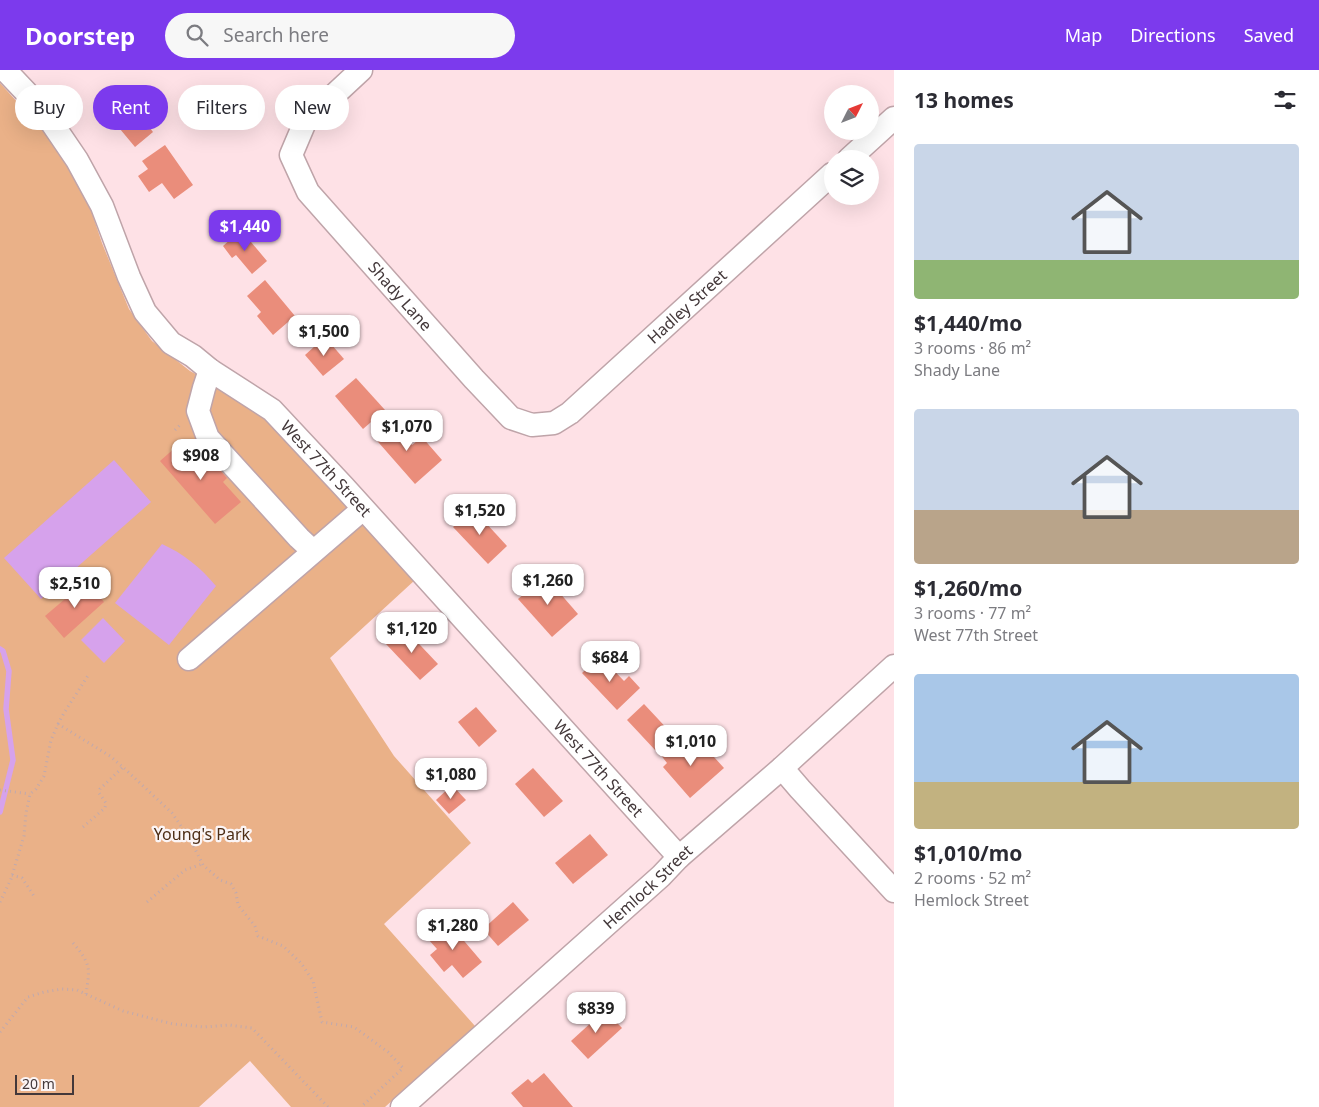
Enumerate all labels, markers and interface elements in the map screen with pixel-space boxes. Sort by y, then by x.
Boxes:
search box [165,13,515,58]
text: Doorstep [25,19,135,52]
icon: search [183,21,211,49]
text: Search here [223,22,329,48]
text: Map [1065,23,1102,47]
text: Directions [1130,23,1216,47]
text: Saved [1244,23,1294,47]
chip: Buy [15,85,83,130]
chip: Rent [93,85,168,130]
chip: Filters [178,85,265,130]
chip: New [275,85,349,130]
north arrow [824,85,879,140]
map controls [824,85,879,205]
text: 13 homes [914,86,1014,114]
icon: filters [1271,86,1299,114]
button: layers [824,150,879,205]
icon: home [1062,177,1152,267]
pin: $1,440 [204,210,286,252]
text: $1,440 [220,215,270,237]
street label: Shady Lane [363,256,437,335]
street label: Hadley Street [642,264,732,348]
text: $1,440/mo [914,309,1022,337]
pin: $1,500 [283,314,365,357]
text: $1,500 [299,320,349,342]
text: 3 rooms · 86 m² [914,337,1031,359]
text: Shady Lane [914,359,1000,381]
pin: $1,070 [366,410,448,452]
street label: West 77th Street [276,415,377,522]
text: $1,070 [382,415,432,437]
pin: $908 [171,438,231,481]
icon: home [1062,442,1152,532]
text: $908 [183,444,219,466]
pin: $1,520 [439,494,521,536]
text: $1,520 [455,499,505,521]
pin: $1,260 [507,564,589,606]
pin: $2,510 [34,566,116,609]
text: $1,260 [523,569,573,591]
text: $2,510 [50,572,100,594]
text: $1,260/mo [914,574,1022,602]
text: 3 rooms · 77 m² [914,602,1031,624]
pin: $1,120 [371,612,453,654]
text: $1,120 [387,617,437,639]
text: West 77th Street [914,624,1038,646]
pin: $684 [580,640,640,683]
text: $684 [592,646,628,668]
icon: home [1062,707,1152,797]
street label: West 77th Street [549,715,649,822]
pin: $1,010 [650,724,732,767]
text: $1,010 [666,730,716,752]
pin: $1,080 [410,758,492,800]
text: $1,080 [426,763,476,785]
park label: Young's Park [154,823,251,845]
street label: Hemlock Street [598,839,697,934]
text: $1,010/mo [914,839,1022,867]
text: 2 rooms · 52 m² [914,867,1031,889]
text: Hemlock Street [914,889,1029,911]
pin: $1,280 [412,908,494,951]
text: $1,280 [428,914,478,936]
pin: $839 [566,992,626,1034]
text: $839 [578,997,614,1019]
scale bar [15,1072,74,1095]
text: 20 m [22,1074,55,1093]

